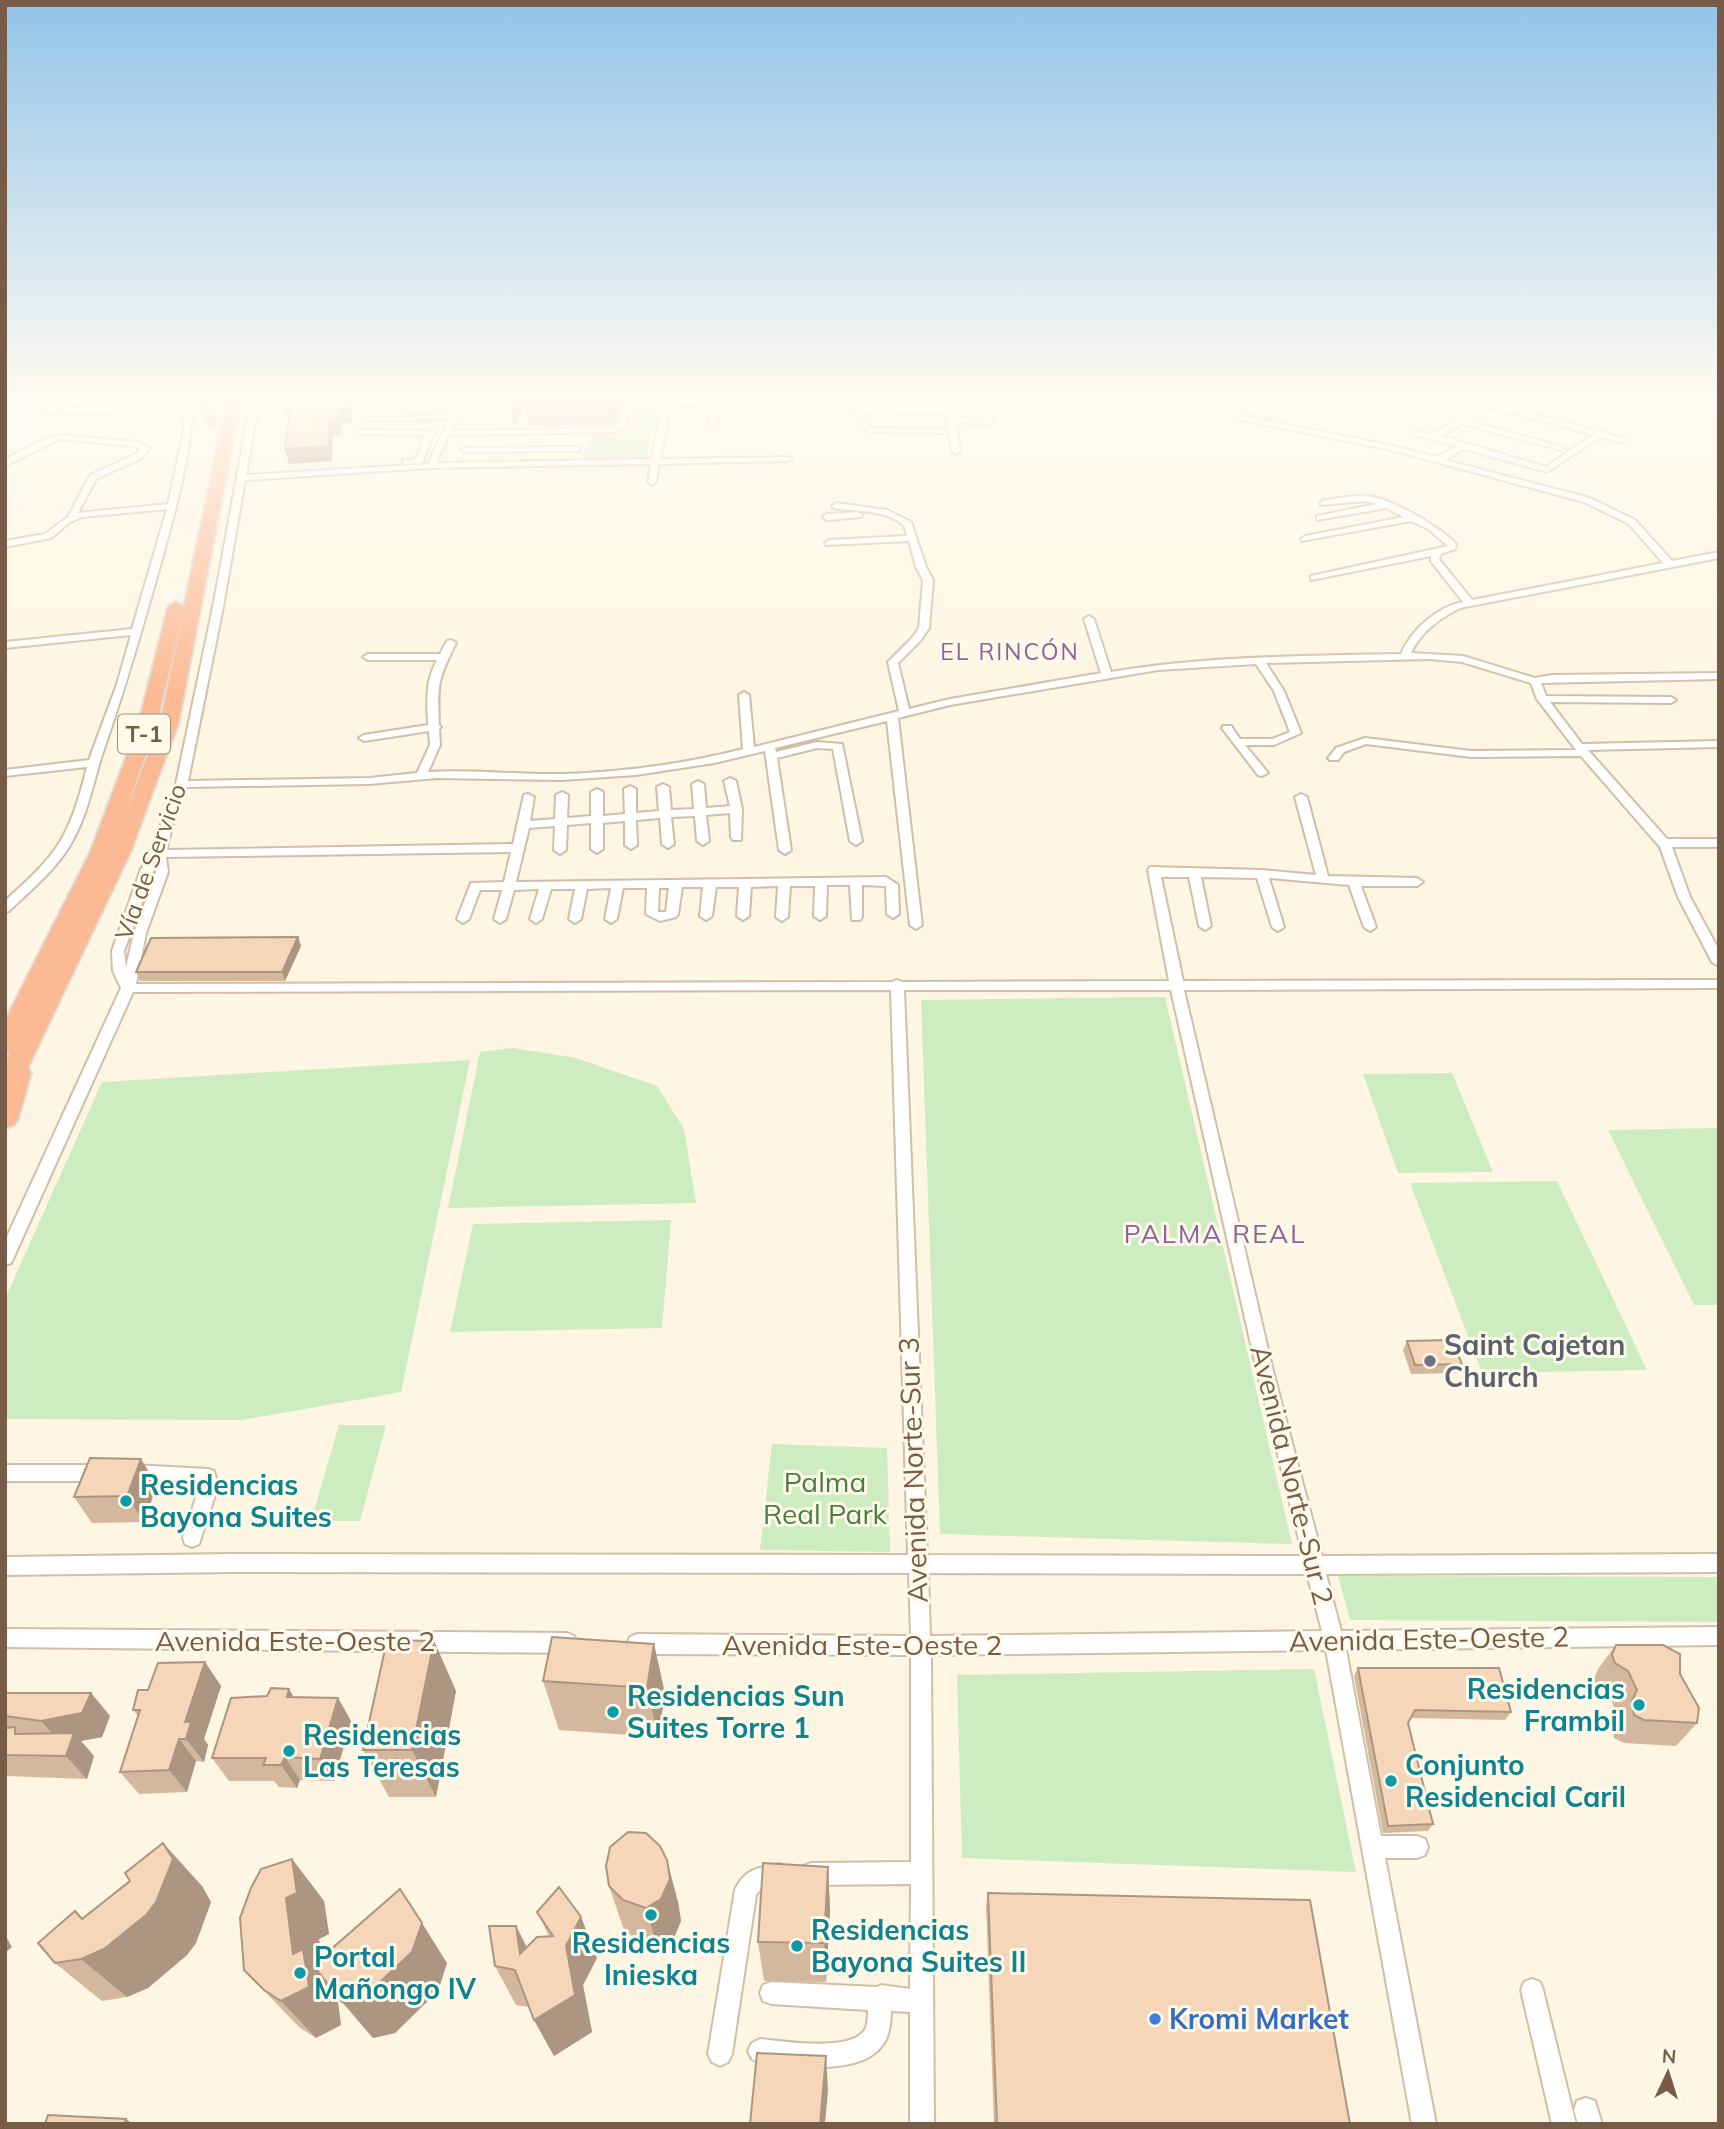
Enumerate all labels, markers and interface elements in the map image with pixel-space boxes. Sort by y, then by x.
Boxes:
district label: EL RINCÓN [940,637,1080,666]
road number: T-1 [118,714,170,754]
street label: Vía de Servicio [108,779,192,944]
district label: PALMA REAL [1124,1217,1306,1250]
place label: Saint Cajetan Church [1444,1327,1625,1394]
street label: Avenida Norte-Sur 3 [890,1336,935,1604]
street label: Avenida Norte-Sur 2 [1243,1342,1342,1608]
marker: Saint Cajetan Church [1422,1353,1438,1369]
park label: Palma Real Park [763,1464,888,1531]
place label: Residencias Bayona Suites [140,1467,332,1534]
marker: Residencias Bayona Suites [118,1493,134,1509]
street label: Avenida Este-Oeste 2 [1288,1619,1570,1658]
street label: Avenida Este-Oeste 2 [155,1623,435,1658]
street label: Avenida Este-Oeste 2 [722,1627,1002,1662]
place label: Residencias Frambil [1467,1671,1625,1738]
place label: Residencias Sun Suites Torre 1 [627,1678,845,1745]
marker: Residencias Frambil [1631,1697,1647,1713]
marker: Residencias Sun Suites Torre 1 [605,1704,621,1720]
place label: Residencias Las Teresas [303,1717,461,1784]
marker: Residencias Las Teresas [281,1743,297,1759]
place label: Conjunto Residencial Caril [1405,1747,1626,1814]
marker: Conjunto Residencial Caril [1383,1773,1399,1789]
marker: Residencias Inieska [643,1907,659,1923]
place label: Residencias Bayona Suites II [811,1912,1026,1979]
place label: Residencias Inieska [572,1925,730,1992]
marker: Residencias Bayona Suites II [789,1938,805,1954]
place label: Portal Mañongo IV [314,1939,477,2006]
marker: Portal Mañongo IV [292,1965,308,1981]
place label: Kromi Market [1169,2001,1349,2036]
marker: Kromi Market [1147,2011,1163,2027]
north arrow [1633,2038,1703,2108]
text: N [1661,2044,1677,2069]

